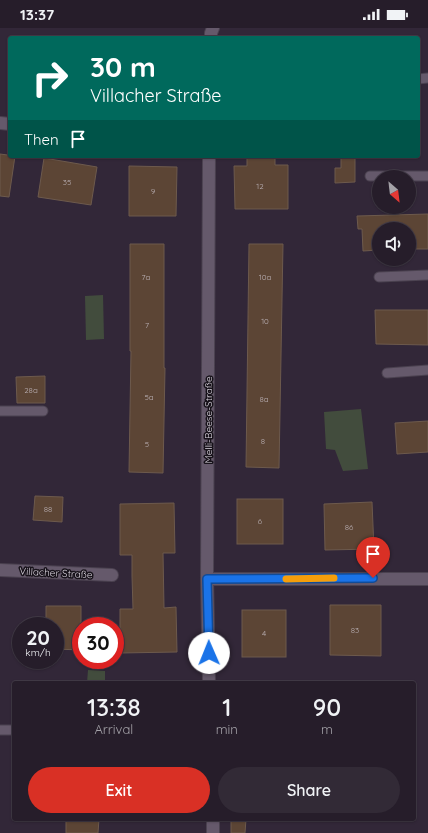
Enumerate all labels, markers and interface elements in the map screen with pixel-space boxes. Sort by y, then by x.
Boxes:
text: 13:37 [20,5,54,24]
text: 30 m [90,49,156,84]
icon: right [24,52,76,104]
text: Villacher Straße [90,84,222,107]
icon: arrive [67,128,89,150]
text: Then [24,130,59,149]
north arrow [372,170,416,214]
map controls [372,170,416,266]
house number: 35 [63,177,71,187]
house number: 12 [256,181,264,191]
house number: 9 [151,186,156,196]
button: sound [372,222,416,266]
house number: 7a [142,272,151,282]
house number: 10a [259,272,271,282]
house number: 10 [261,316,269,326]
house number: 7 [145,320,149,330]
street label: Melli-Beese-Straße [202,376,215,464]
house number: 28a [24,385,38,395]
house number: 5a [144,392,154,402]
house number: 8a [259,394,269,404]
house number: 8 [261,436,265,446]
house number: 5 [145,439,149,449]
house number: 88 [44,504,52,514]
house number: 6 [258,516,263,526]
house number: 86 [345,522,354,532]
pin [356,537,390,578]
icon: arrive [362,543,384,565]
street label: Villacher Straße [19,565,93,581]
speed limit sign: 30 [72,617,124,669]
text: 20 [26,625,50,650]
house number: 83 [351,625,359,635]
house number: 4 [262,628,266,638]
position arrow [188,632,230,674]
text: km/h [25,646,51,659]
text: 13:38 [87,692,141,722]
text: 1 [222,692,231,722]
text: 90 [313,692,341,722]
text: Arrival [94,721,133,737]
text: min [216,721,238,737]
text: m [321,721,333,737]
button: Exit [28,767,210,813]
button: Share [218,767,400,813]

